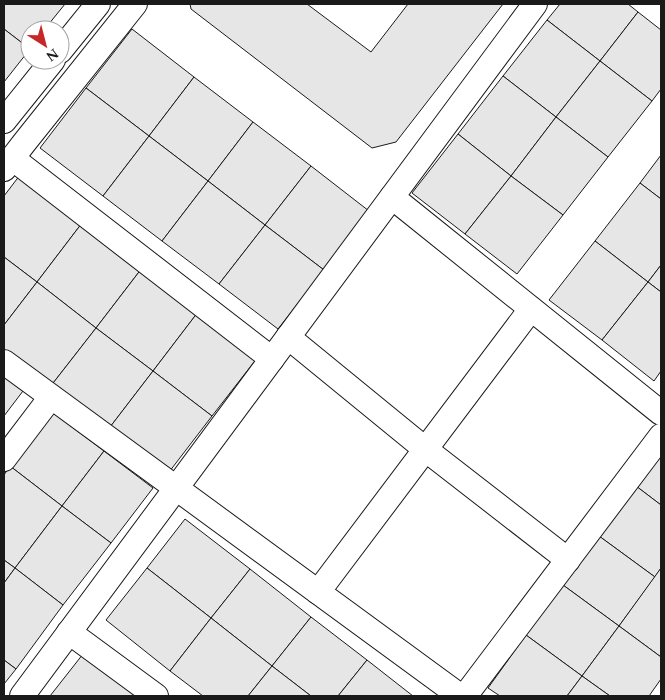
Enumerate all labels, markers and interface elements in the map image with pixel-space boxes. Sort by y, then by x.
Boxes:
north arrow [20,20,70,70]
text: N [42,43,63,67]

